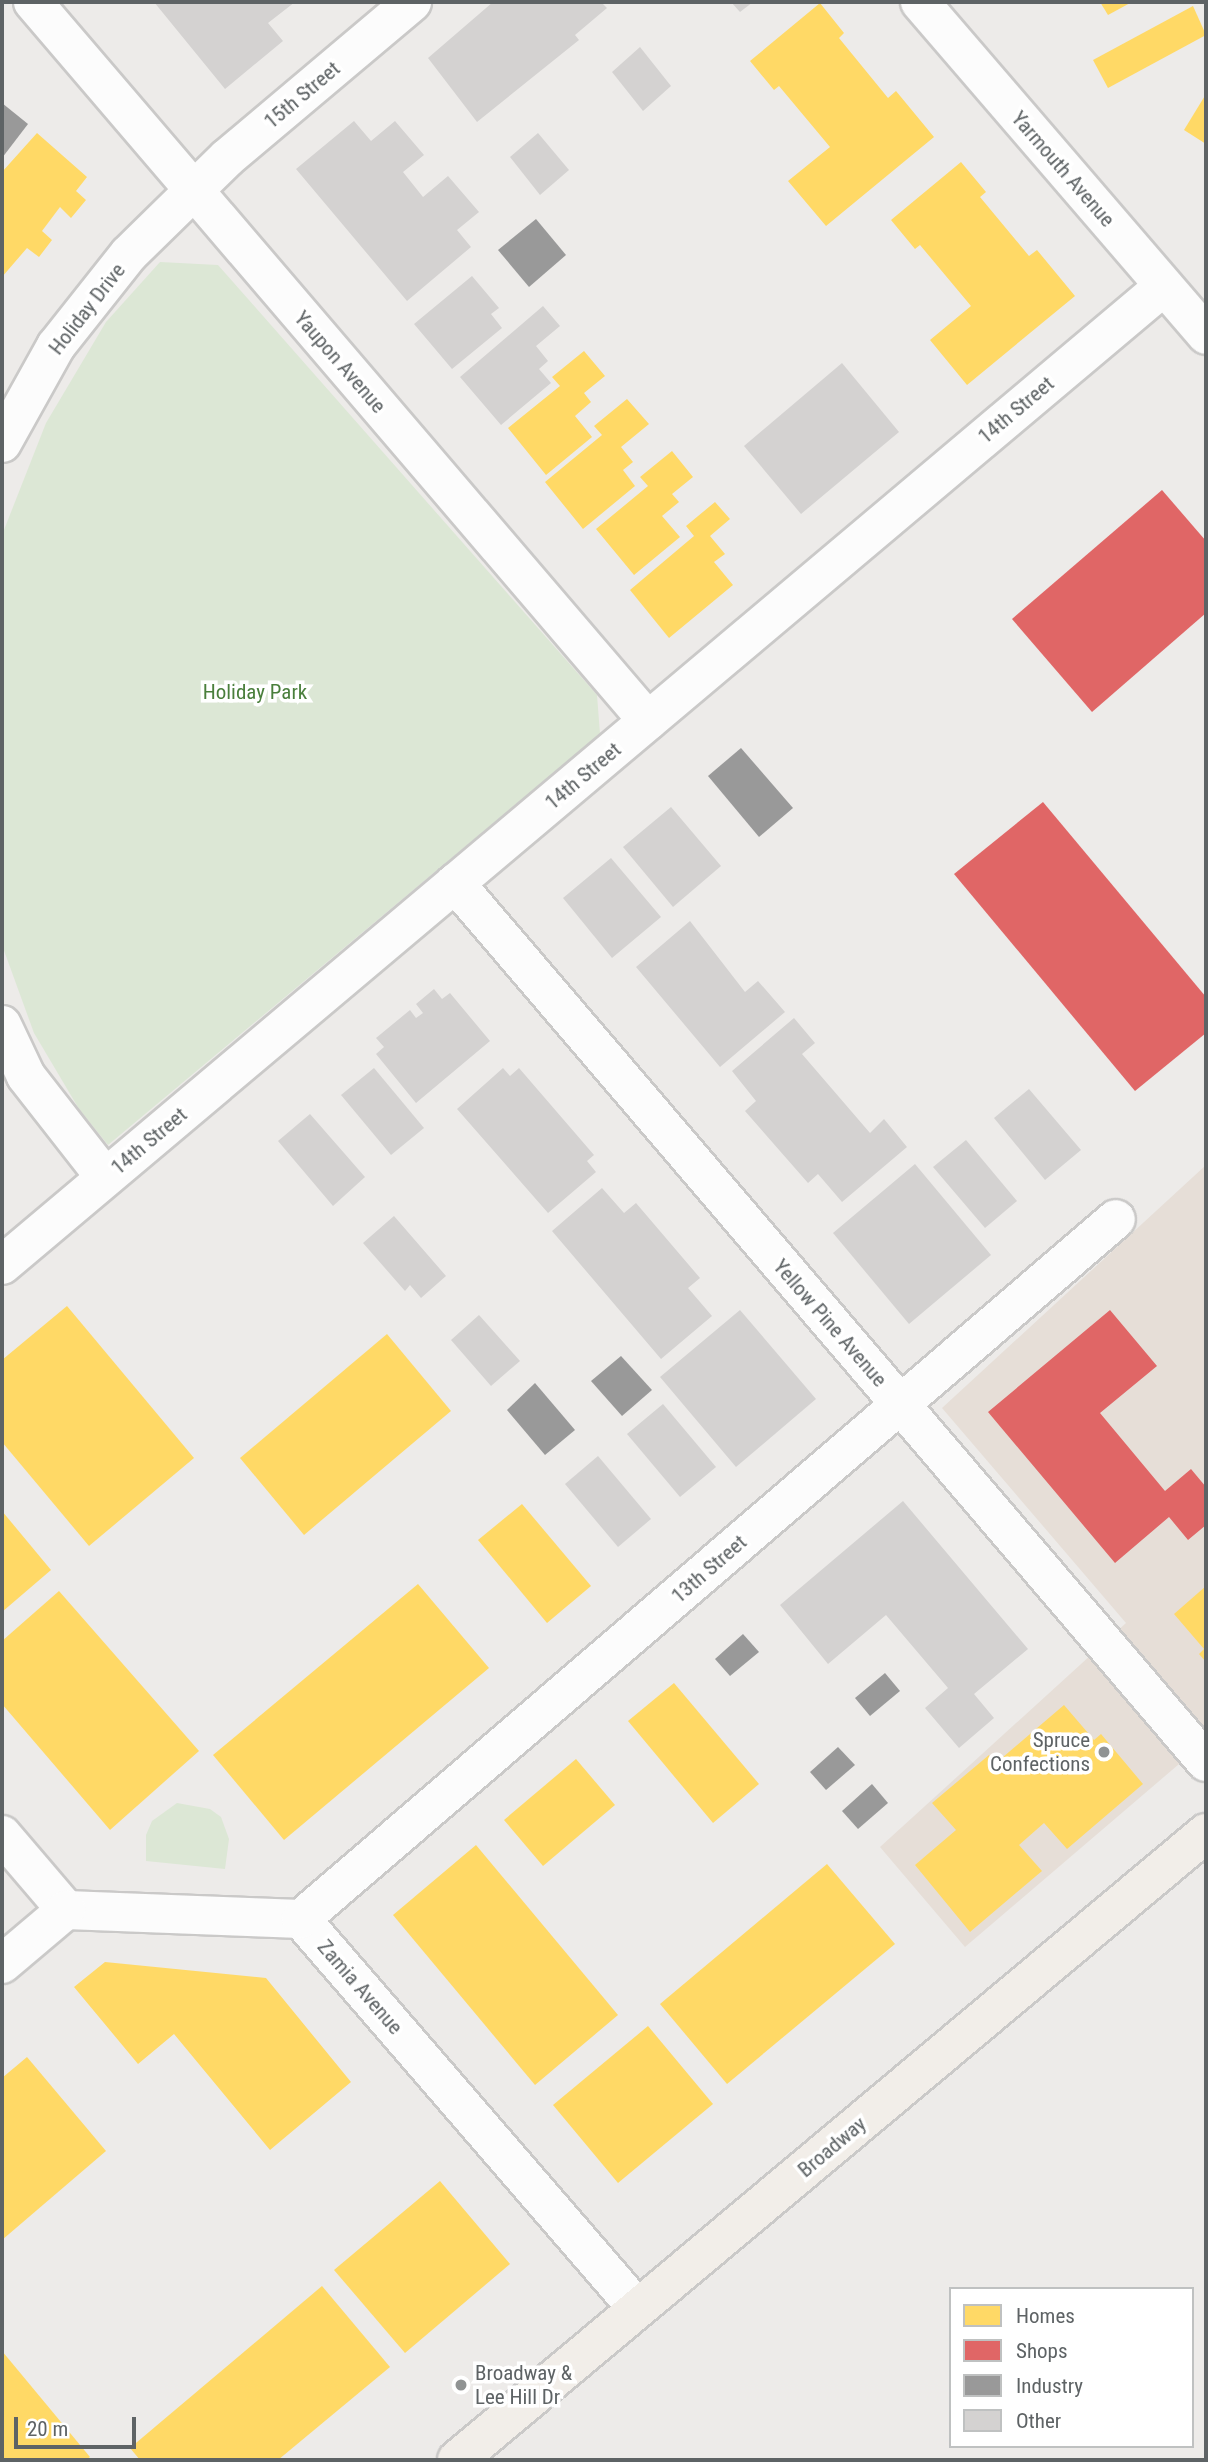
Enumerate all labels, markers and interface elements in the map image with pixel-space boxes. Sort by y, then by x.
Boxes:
street label: 15th Street [259,56,345,134]
street label: Yarmouth Avenue [1006,106,1120,232]
street label: Holiday Drive [44,258,130,360]
street label: Yaupon Avenue [289,306,391,418]
street label: 14th Street [973,371,1059,449]
park label: Holiday Park [203,679,307,705]
street label: 14th Street [540,737,626,815]
street label: 14th Street [106,1102,192,1180]
street label: Yellow Pine Avenue [768,1254,892,1392]
street label: 13th Street [666,1530,752,1608]
place label: Spruce Confections [990,1727,1090,1777]
marker: Spruce Confections [1096,1744,1112,1760]
street label: Zamia Avenue [312,1935,408,2039]
street label: Broadway [793,2111,871,2183]
legend [949,2287,1194,2448]
text: Homes [1016,2304,1075,2328]
text: Shops [1016,2339,1068,2363]
place label: Broadway & Lee Hill Dr [475,2360,572,2410]
text: Industry [1016,2374,1083,2398]
marker: Broadway & Lee Hill Dr [453,2377,469,2393]
scale bar [18,2402,140,2446]
text: Other [1016,2409,1061,2433]
text: 20 m [27,2417,68,2441]

